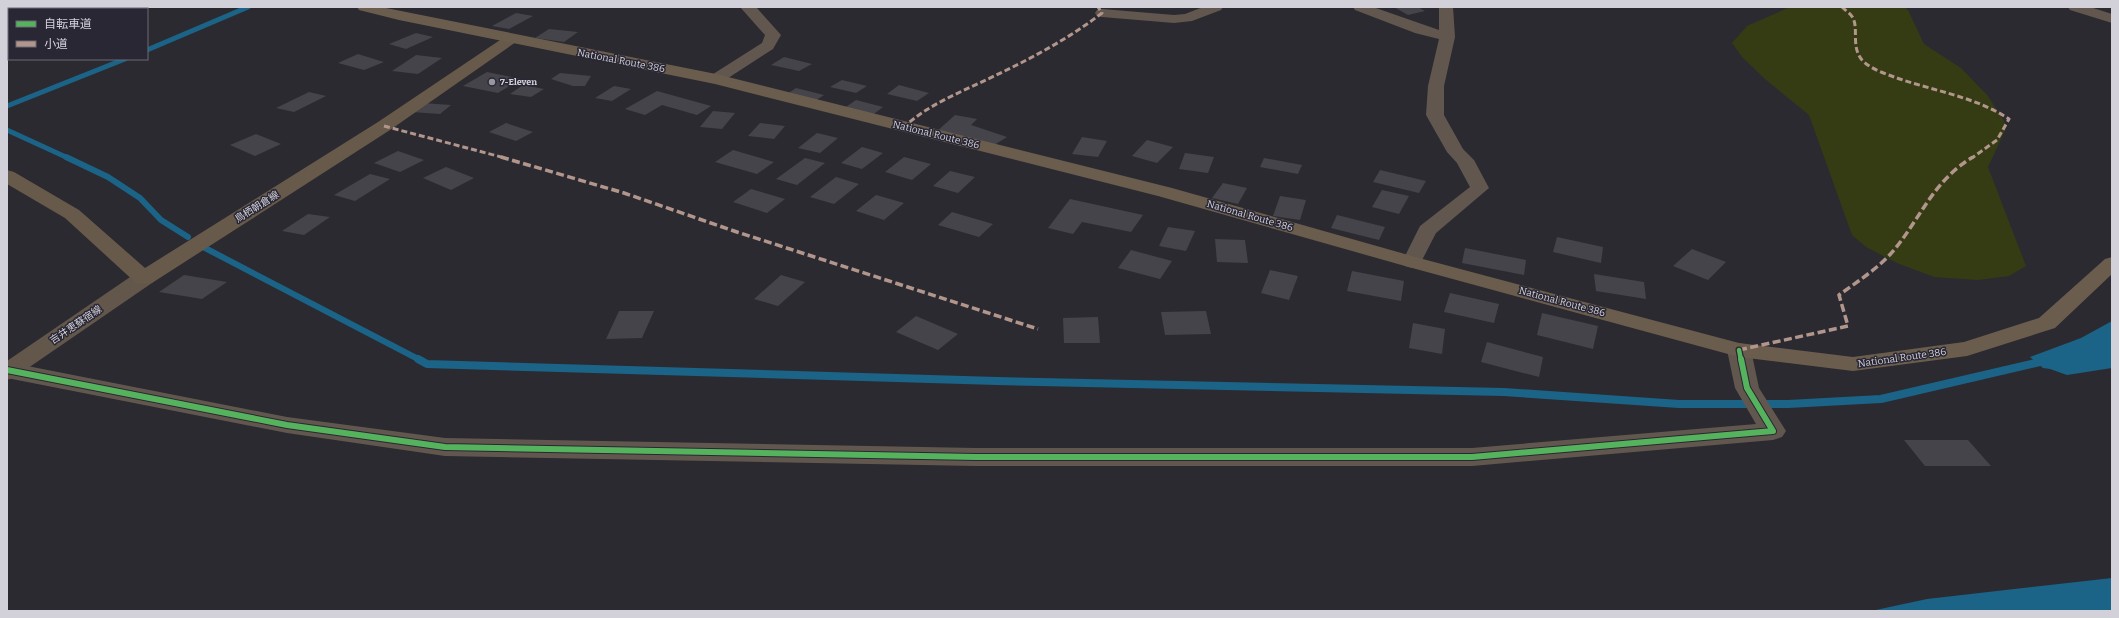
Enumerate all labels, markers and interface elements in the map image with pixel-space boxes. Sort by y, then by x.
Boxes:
legend [8,8,148,60]
text: 自転車道 [44,17,92,31]
text: 小道 [44,37,68,51]
street label: National Route 386 [576,47,666,75]
marker: 7-Eleven [487,77,497,87]
place label: 7-Eleven [500,77,537,87]
street label: National Route 386 [891,118,981,152]
street label: 鳥栖朝倉線 [233,189,281,225]
street label: National Route 386 [1206,198,1295,234]
street label: National Route 386 [1517,285,1607,319]
street label: 吉井恵蘇宿線 [48,303,104,347]
street label: National Route 386 [1857,346,1947,370]

